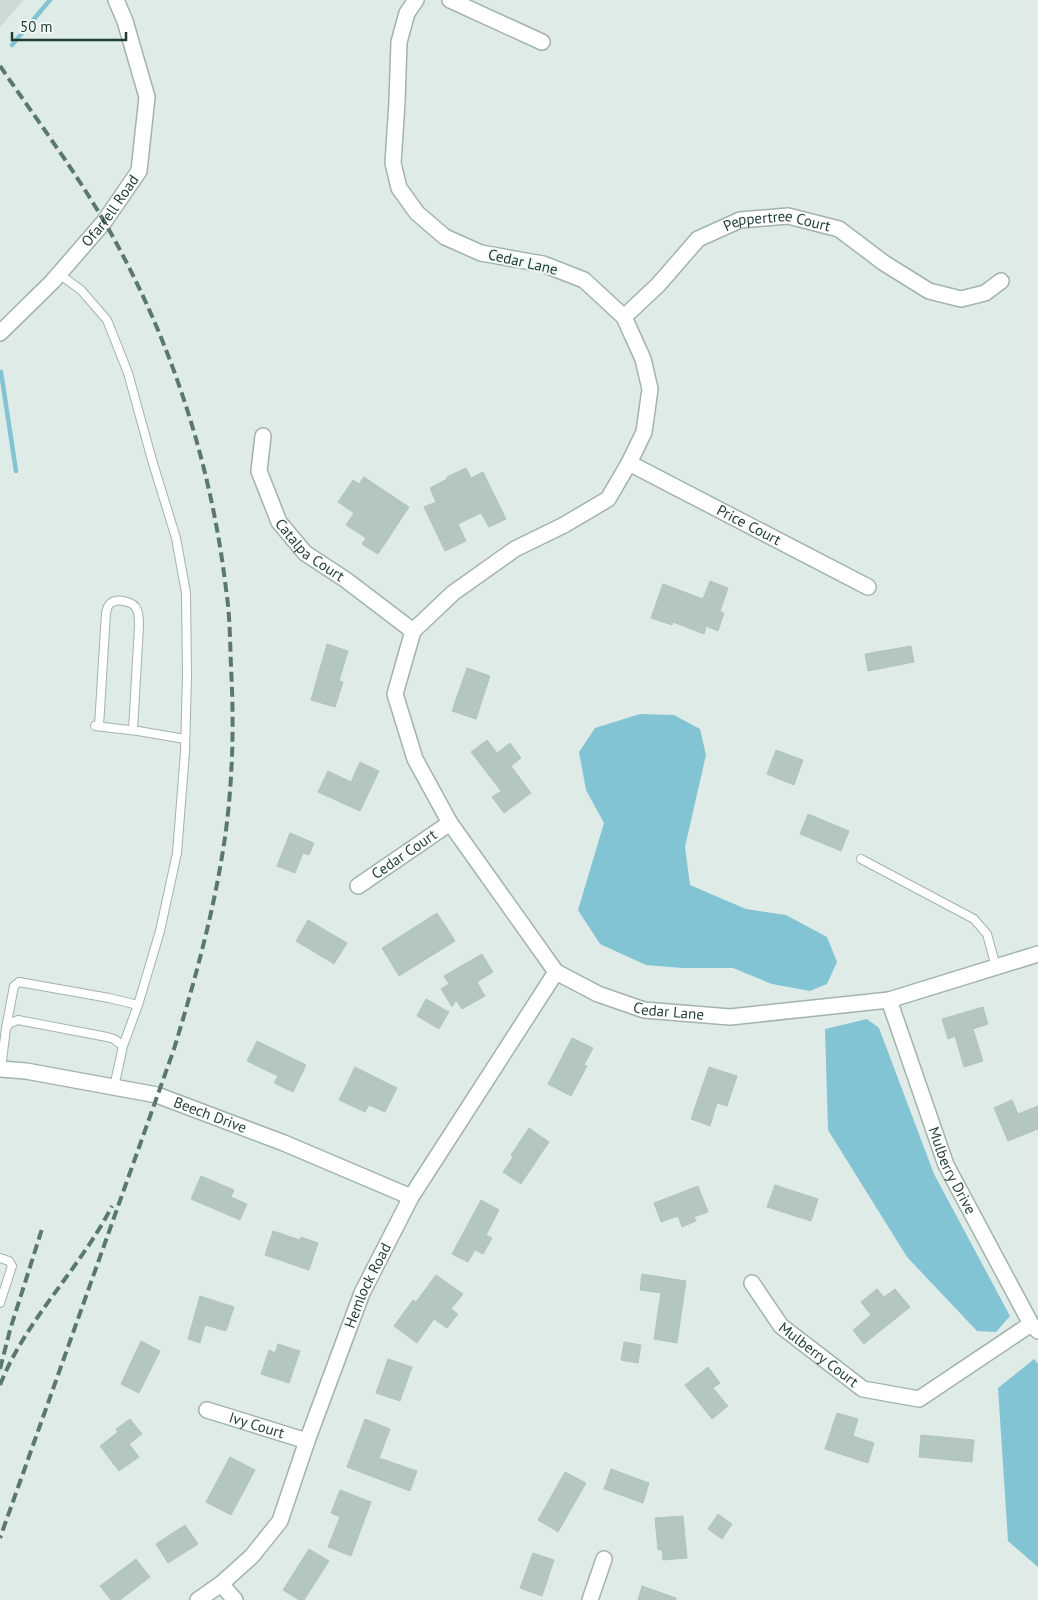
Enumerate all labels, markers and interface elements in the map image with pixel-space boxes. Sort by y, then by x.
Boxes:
scale bar [12,10,126,42]
text: 50 m [20,17,53,36]
street label: Ofarrell Road [77,171,143,250]
street label: Peppertree Court [720,206,833,235]
street label: Cedar Lane [486,244,560,279]
street label: Price Court [714,500,784,549]
street label: Catalpa Court [271,514,348,585]
street label: Cedar Court [368,825,440,883]
street label: Cedar Lane [631,997,705,1024]
street label: Beech Drive [171,1092,249,1137]
street label: Mulberry Drive [925,1124,981,1217]
street label: Hemlock Road [340,1240,395,1331]
street label: Mulberry Court [775,1318,862,1391]
street label: Ivy Court [227,1407,287,1442]

